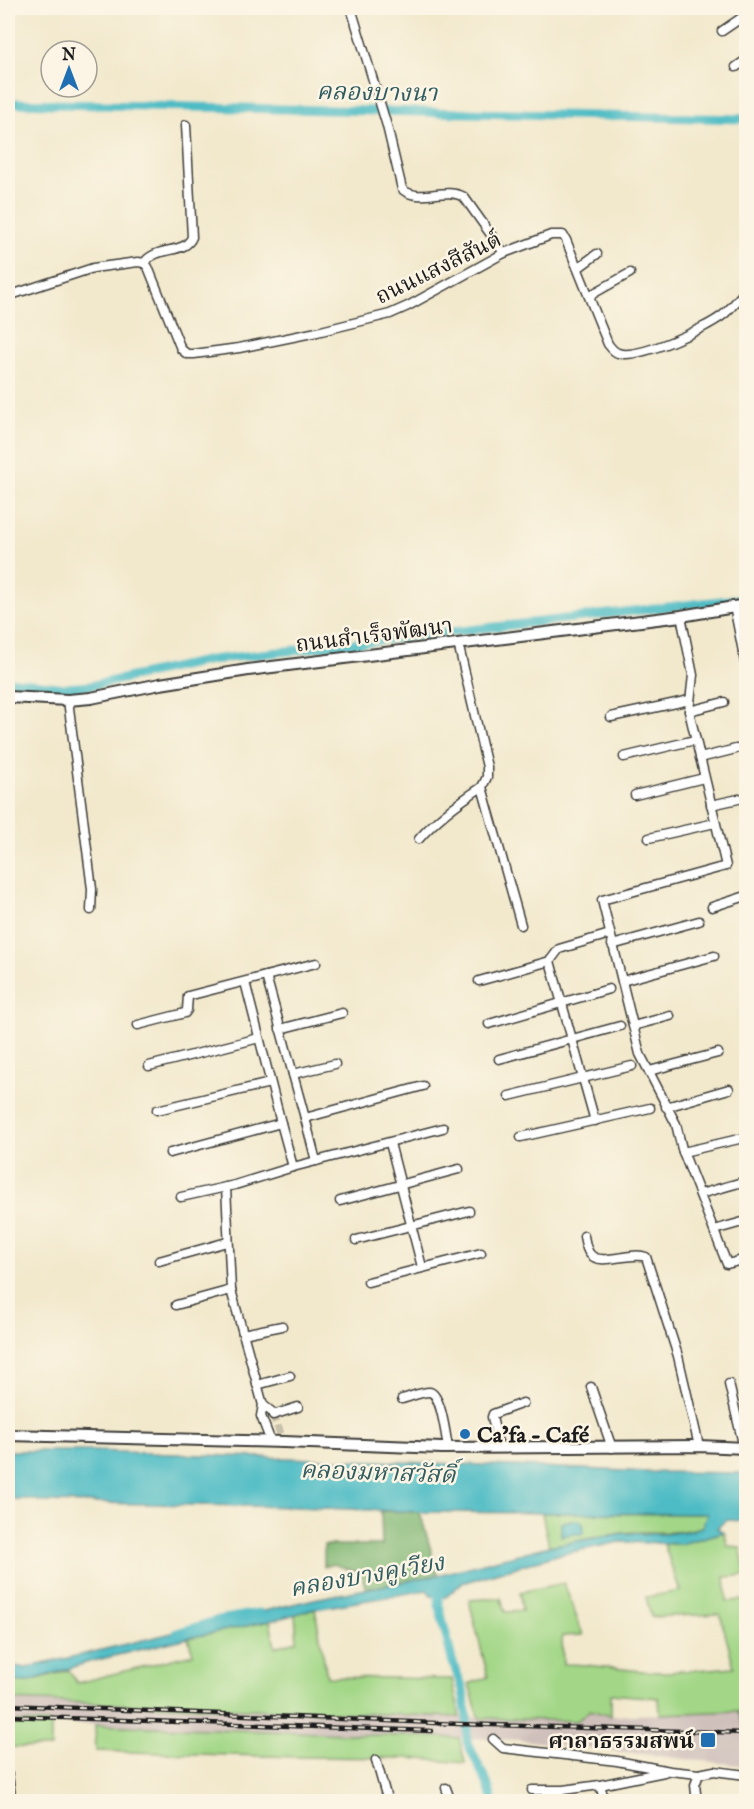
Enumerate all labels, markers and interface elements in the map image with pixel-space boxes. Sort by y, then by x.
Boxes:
north arrow [39,39,99,99]
text: N [61,46,76,66]
water label: คลองบางนา [316,77,439,110]
street label: ถนนแสงสีสันต์ [371,226,507,311]
street label: ถนนสำเร็จพัฒนา [294,612,454,660]
place label: Ca’fa - Café [477,1422,589,1450]
marker: Ca’fa - Café [458,1427,472,1441]
water label: คลองมหาสวัสดิ์ [300,1452,463,1492]
water label: คลองบางคูเวียง [288,1547,448,1605]
place label: ศาลาธรรมสพน์ [548,1728,694,1756]
marker: ศาลาธรรมสพน์ [699,1731,717,1749]

